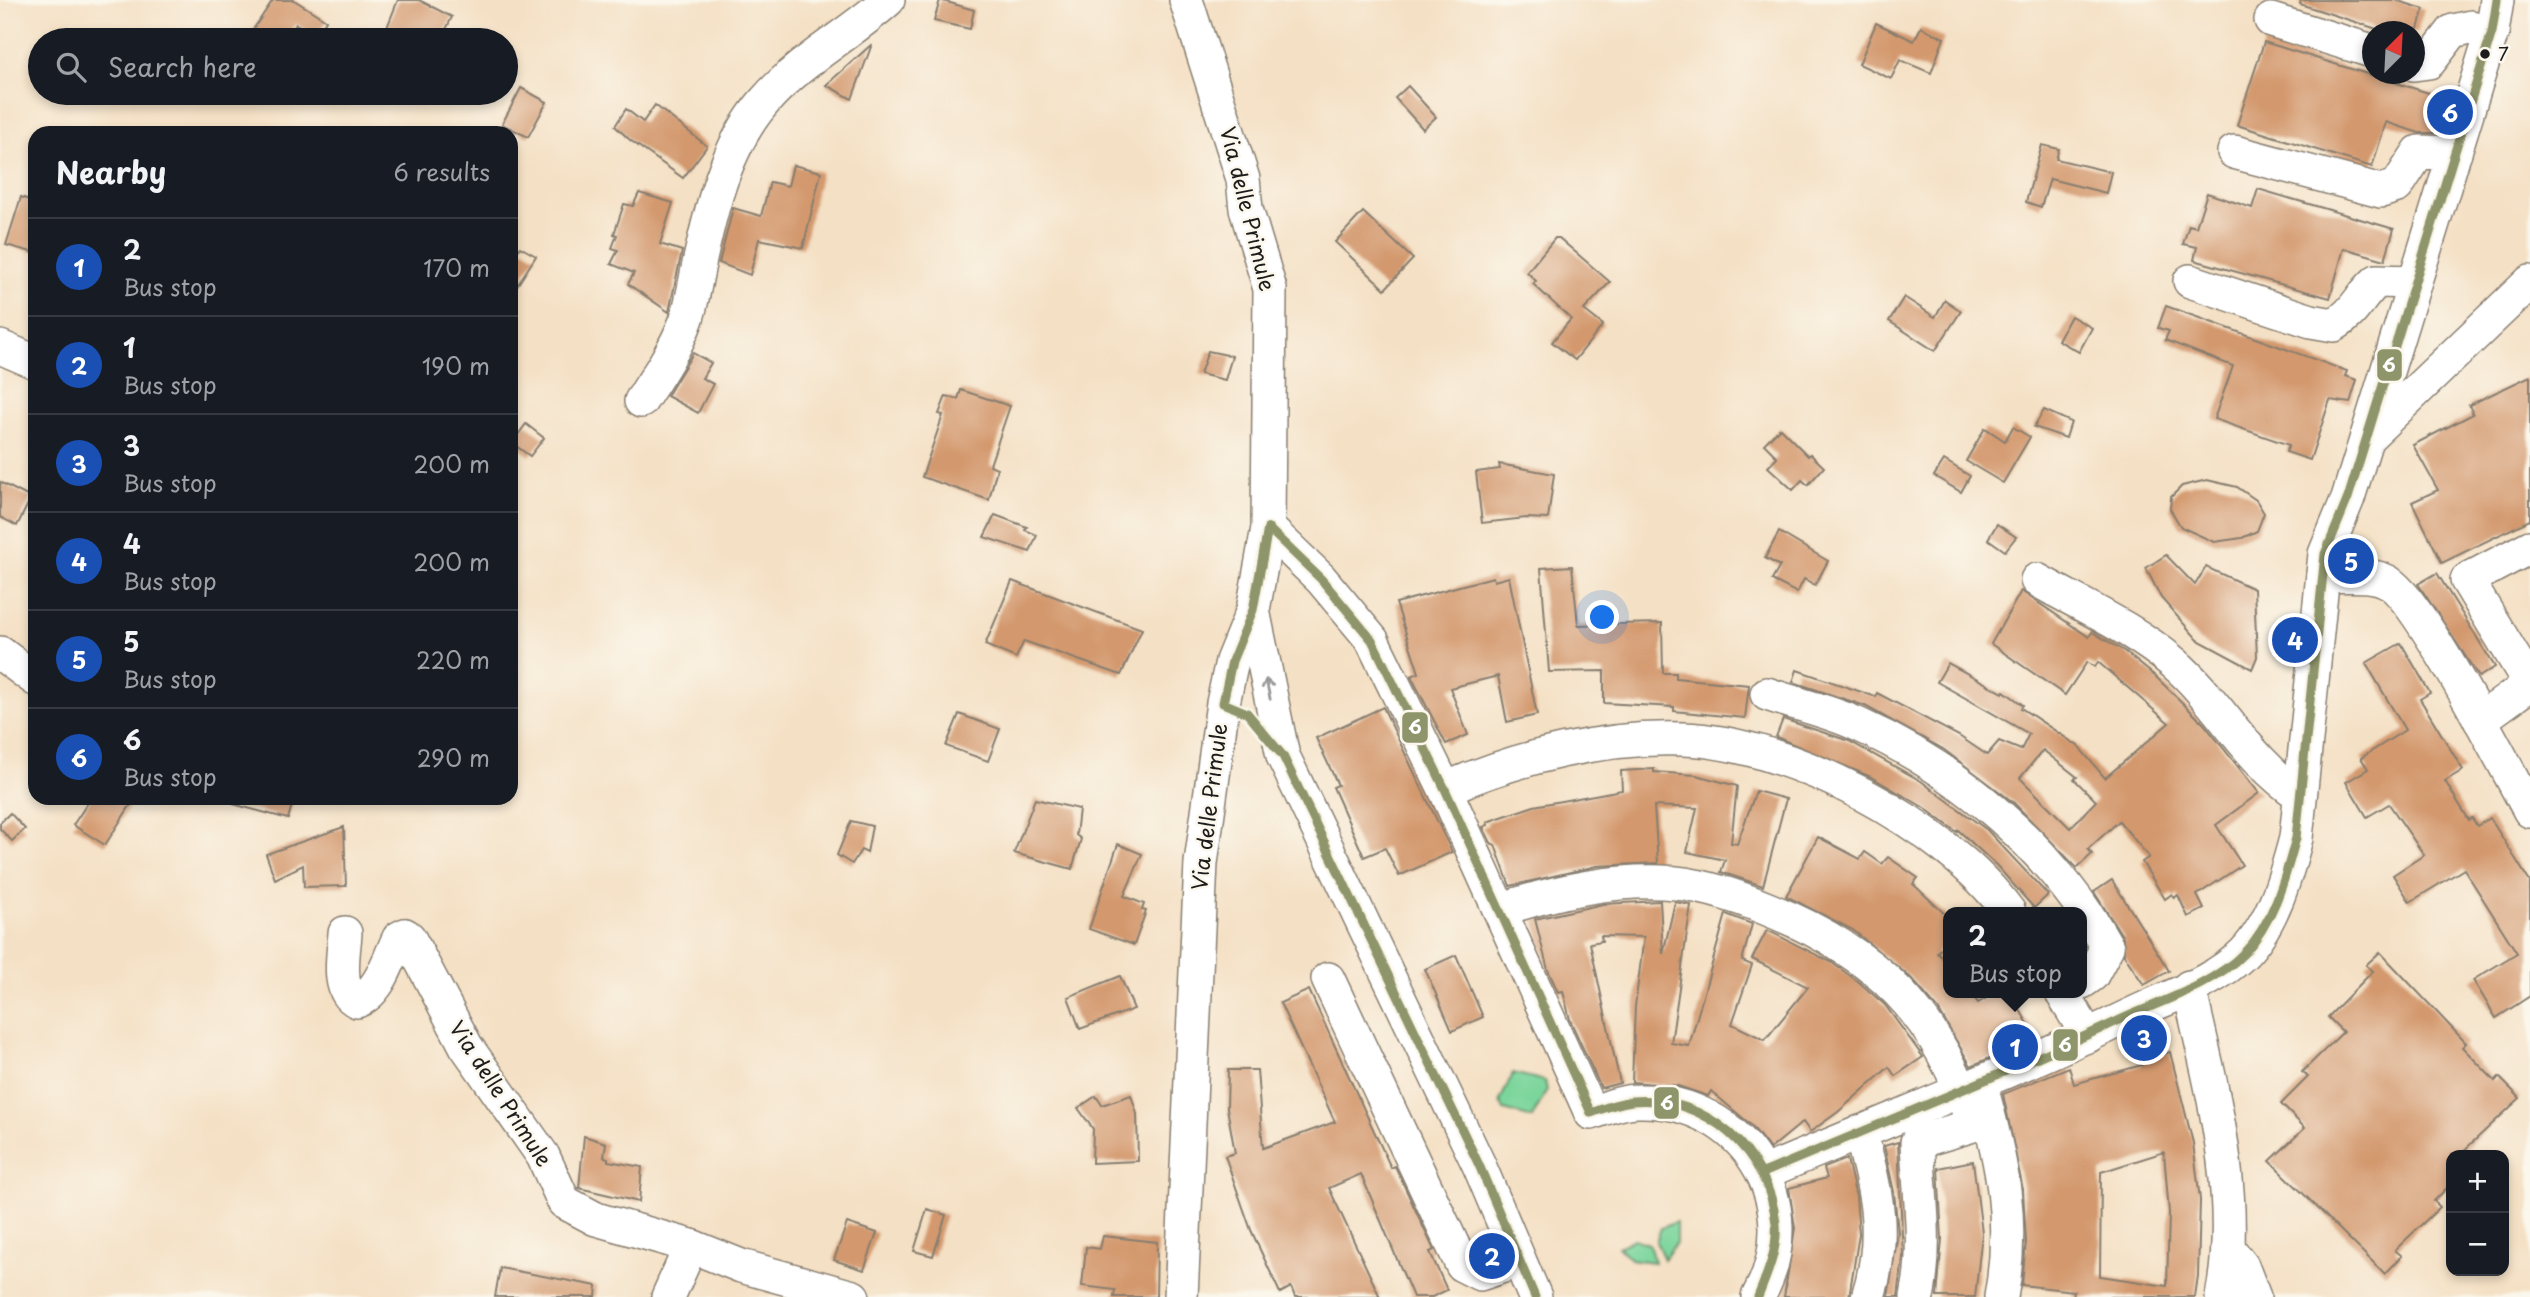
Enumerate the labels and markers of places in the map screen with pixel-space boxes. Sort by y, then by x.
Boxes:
place label: 7 [2498,39,2509,67]
marker: 7 [2478,47,2492,61]
pin: 6 [2427,86,2473,138]
pin: 5 [2328,535,2374,587]
pin: 4 [2272,614,2318,666]
pin: 3 [2121,1012,2167,1064]
pin: 1 [1992,1021,2038,1073]
pin: 2 [1469,1230,1515,1282]

